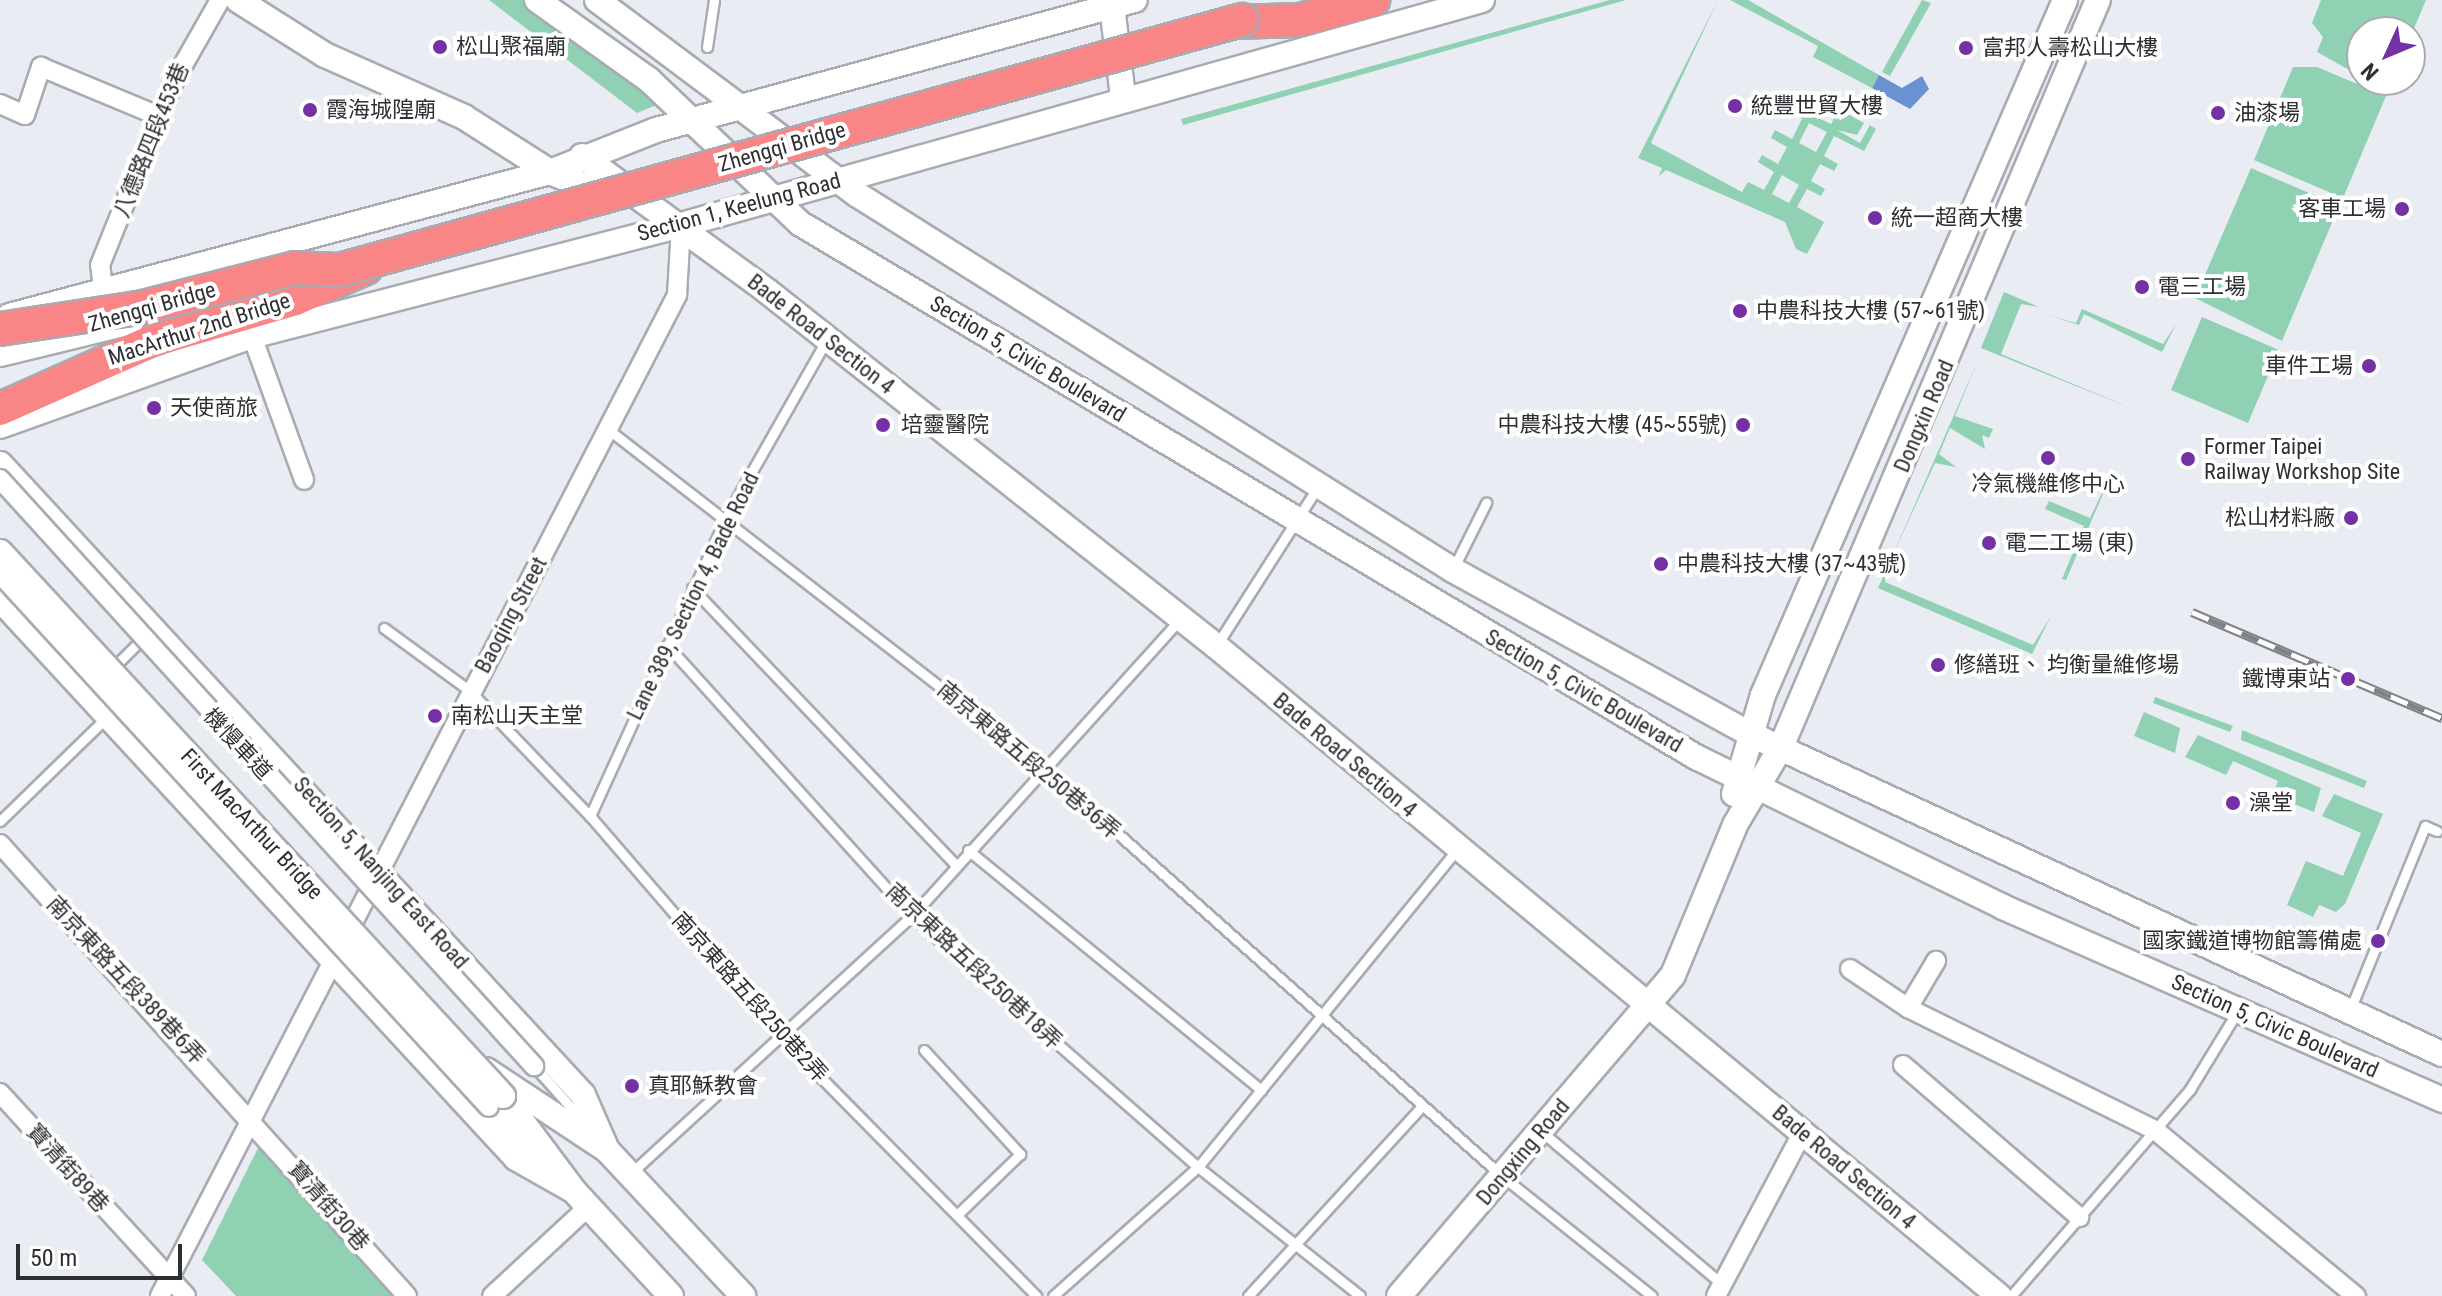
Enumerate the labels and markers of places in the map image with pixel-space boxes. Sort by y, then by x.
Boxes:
place label: 松山聚福廟 [456,34,566,60]
place label: 富邦人壽松山大樓 [1982,35,2158,61]
marker: 松山聚福廟 [431,38,449,56]
marker: 富邦人壽松山大樓 [1957,39,1975,57]
place label: 統豐世貿大樓 [1751,93,1883,119]
place label: 霞海城隍廟 [326,97,436,123]
marker: 統豐世貿大樓 [1726,97,1744,115]
place label: 油漆場 [2234,100,2300,126]
marker: 霞海城隍廟 [301,101,319,119]
marker: 油漆場 [2209,104,2227,122]
place label: 客車工場 [2298,196,2386,222]
marker: 客車工場 [2393,200,2411,218]
place label: 統一超商大樓 [1891,205,2023,231]
marker: 統一超商大樓 [1866,209,1884,227]
place label: 電三工場 [2158,274,2246,300]
marker: 電三工場 [2133,278,2151,296]
place label: 中農科技大樓 (57~61號) [1756,298,1985,324]
marker: 中農科技大樓 (57~61號) [1731,302,1749,320]
place label: 車件工場 [2265,353,2353,379]
marker: 車件工場 [2360,357,2378,375]
place label: 天使商旅 [170,395,258,421]
marker: 天使商旅 [145,399,163,417]
place label: 培靈醫院 [901,412,989,438]
place label: 中農科技大樓 (45~55號) [1498,412,1727,438]
marker: 培靈醫院 [872,414,894,436]
marker: 中農科技大樓 (45~55號) [1734,416,1752,434]
place label: Former Taipei Railway Workshop Site [2204,433,2400,484]
marker: 冷氣機維修中心 [2039,449,2057,467]
marker: Former Taipei Railway Workshop Site [2179,450,2197,468]
place label: 冷氣機維修中心 [1971,471,2125,497]
place label: 松山材料廠 [2225,505,2335,531]
marker: 松山材料廠 [2342,509,2360,527]
place label: 電二工場 (東) [2005,530,2134,556]
marker: 電二工場 (東) [1980,534,1998,552]
place label: 中農科技大樓 (37~43號) [1677,551,1906,577]
marker: 中農科技大樓 (37~43號) [1652,555,1670,573]
place label: 修繕班、 均衡量維修場 [1954,652,2179,678]
marker: 修繕班、 均衡量維修場 [1929,656,1947,674]
place label: 鐵博東站 [2242,666,2330,692]
marker: 鐵博東站 [2337,668,2359,690]
place label: 南松山天主堂 [451,703,583,729]
marker: 南松山天主堂 [426,707,444,725]
place label: 澡堂 [2249,790,2293,816]
marker: 澡堂 [2224,794,2242,812]
place label: 國家鐵道博物館籌備處 [2142,928,2362,954]
marker: 國家鐵道博物館籌備處 [2369,932,2387,950]
place label: 真耶穌教會 [648,1073,758,1099]
marker: 真耶穌教會 [623,1077,641,1095]

